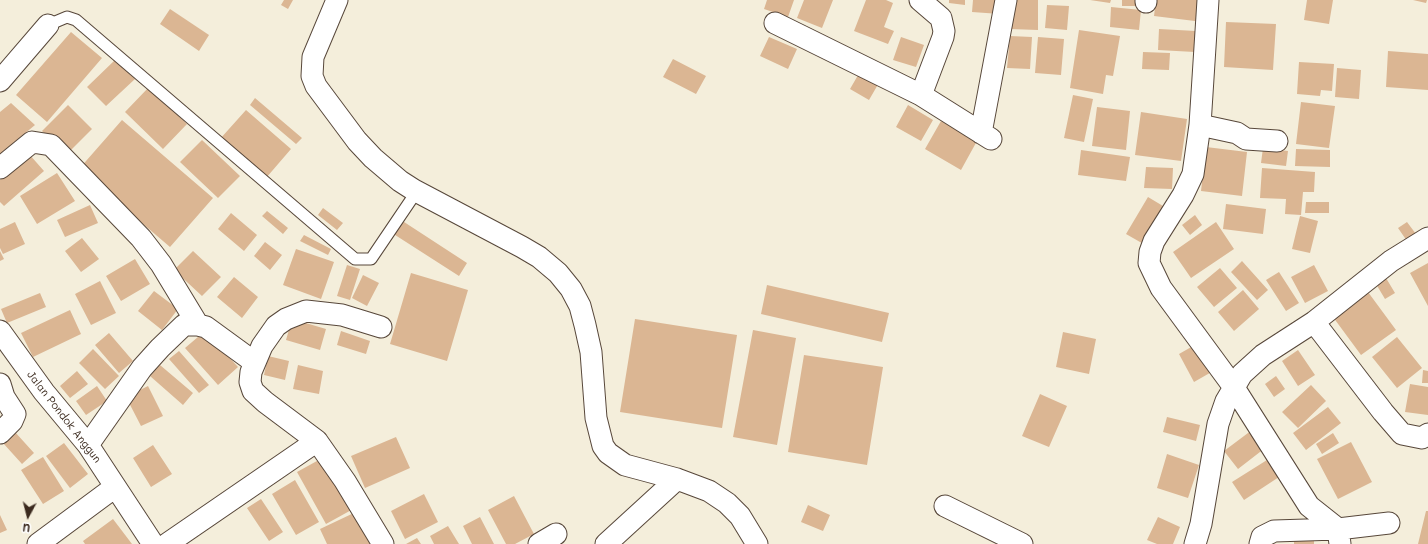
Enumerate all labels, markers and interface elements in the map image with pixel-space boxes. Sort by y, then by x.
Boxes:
street label: Jalan Pondok Anggun [24,368,104,466]
north arrow [8,496,48,536]
text: U [22,520,31,536]

